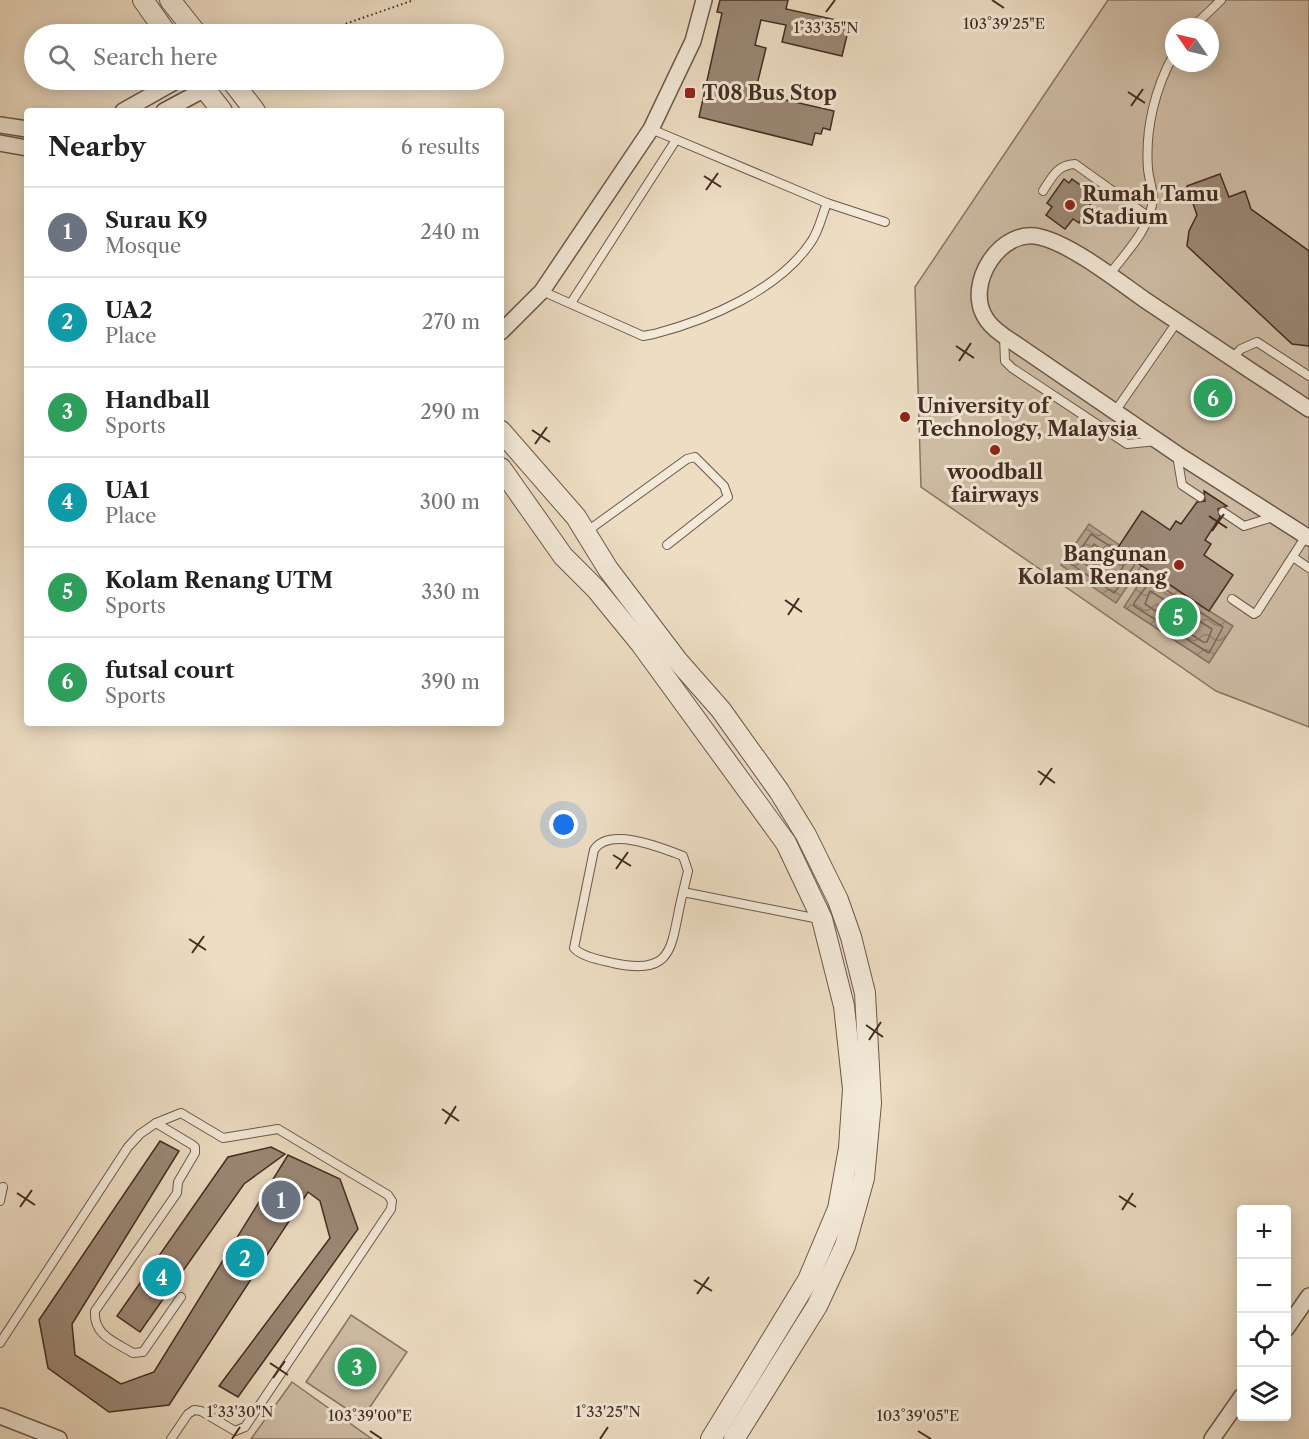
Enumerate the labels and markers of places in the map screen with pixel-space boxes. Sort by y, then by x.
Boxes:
place label: T08 Bus Stop [702,81,837,105]
marker: T08 Bus Stop [683,86,697,100]
place label: Rumah Tamu Stadium [1082,182,1219,229]
marker: Rumah Tamu Stadium [1063,198,1077,212]
pin: 6 [1194,376,1232,420]
place label: University of Technology, Malaysia [917,394,1138,441]
marker: University of Technology, Malaysia [898,410,912,424]
marker: woodball fairways [988,443,1002,457]
place label: woodball fairways [946,460,1043,507]
place label: Bangunan Kolam Renang [1017,542,1167,589]
marker: Bangunan Kolam Renang [1172,558,1186,572]
pin: 5 [1158,594,1198,640]
pin: 1 [262,1178,300,1222]
pin: 2 [226,1236,264,1280]
pin: 4 [142,1254,182,1300]
pin: 3 [338,1344,376,1390]

